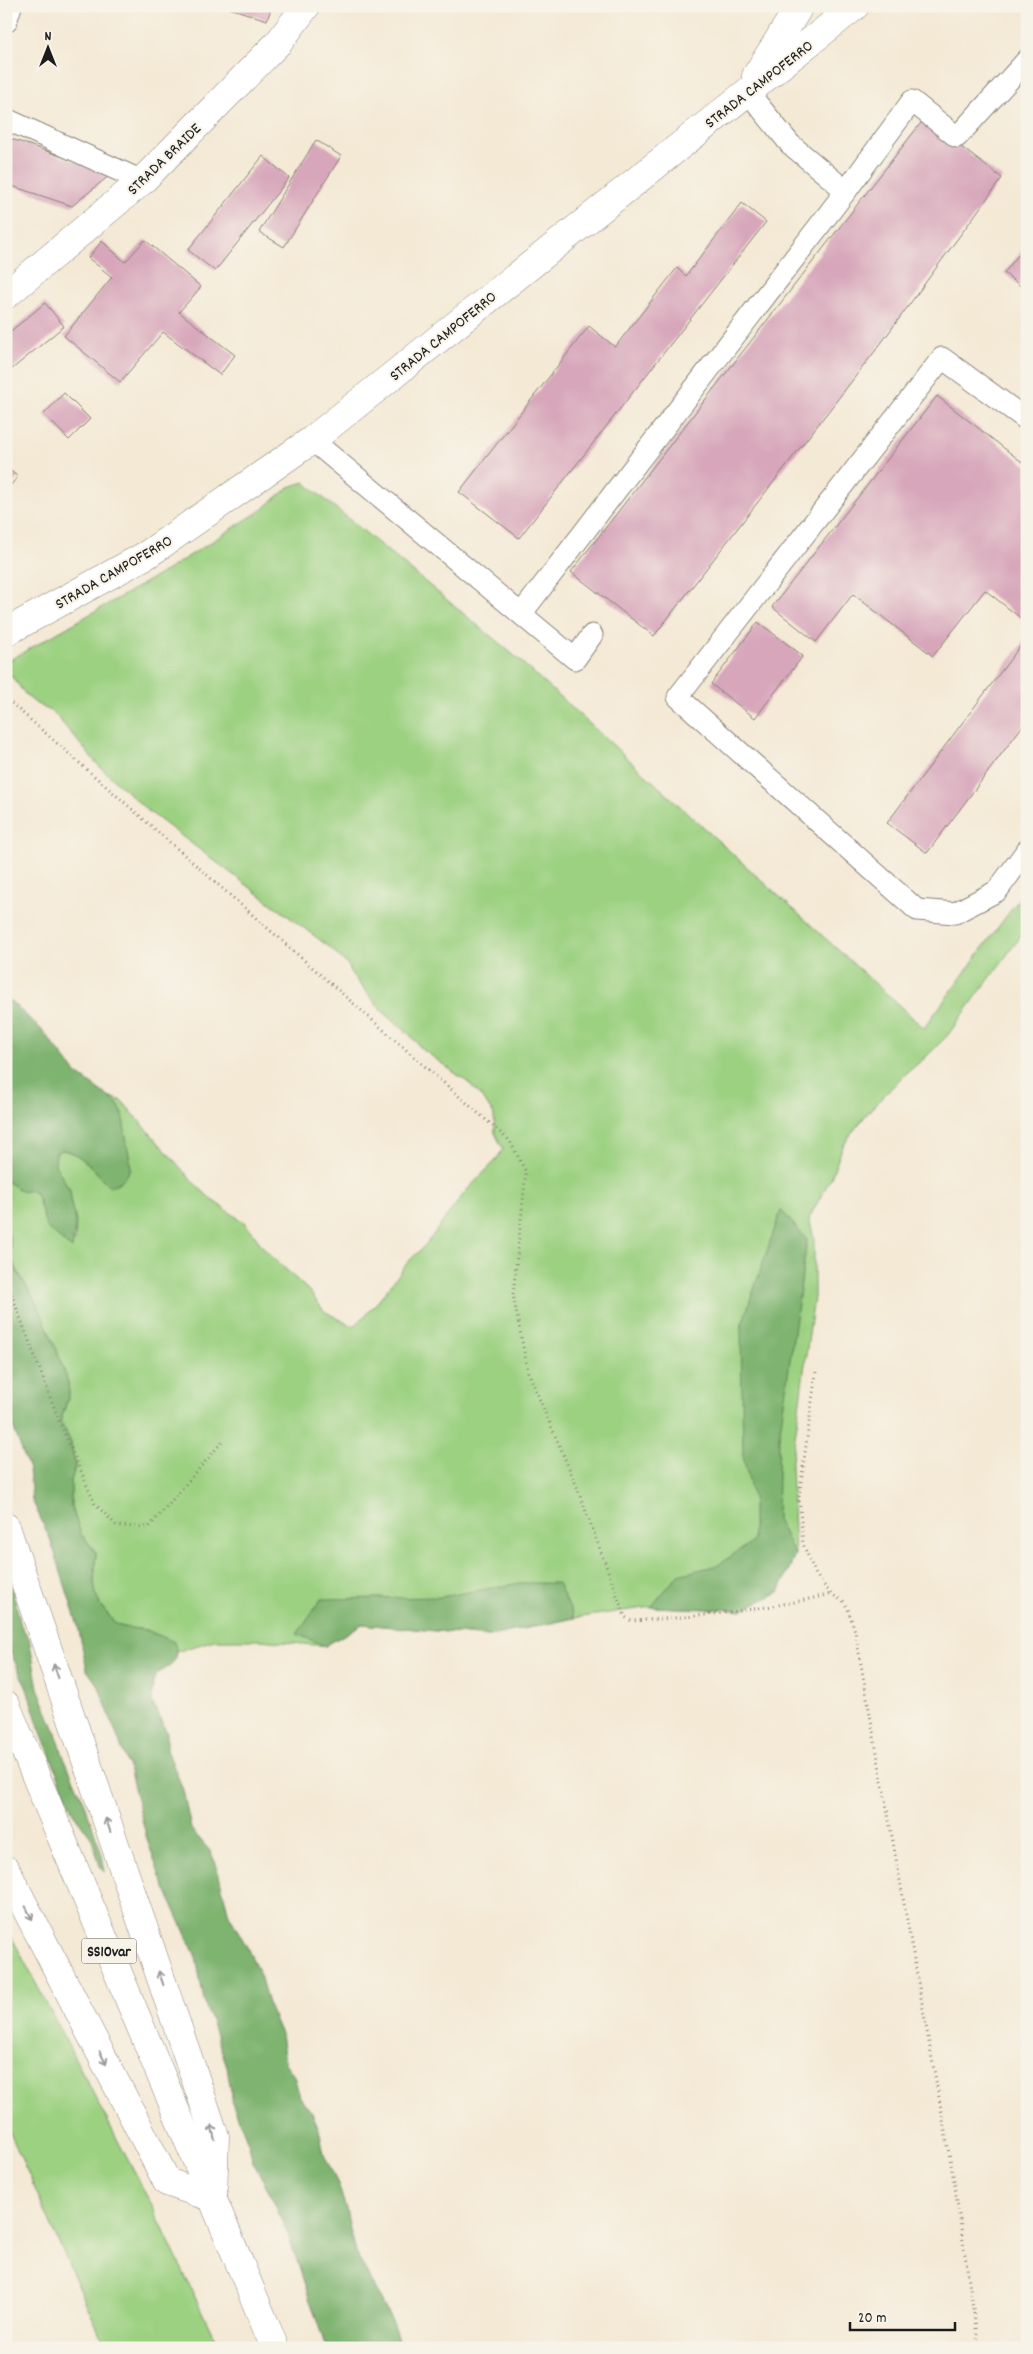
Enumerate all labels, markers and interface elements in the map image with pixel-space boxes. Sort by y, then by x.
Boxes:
north arrow [22,22,72,72]
text: N [45,27,52,47]
street label: STRADA CAMPOFERRO [700,35,819,135]
street label: STRADA BRAIDE [122,118,208,201]
street label: STRADA CAMPOFERRO [385,286,502,388]
street label: STRADA CAMPOFERRO [51,530,177,616]
one-way arrow [50,1663,60,1679]
one-way arrow [103,1817,113,1833]
one-way arrow [24,1906,34,1921]
road number: SS10var [82,1938,136,1964]
one-way arrow [156,1971,165,1987]
one-way arrow [99,2050,108,2065]
one-way arrow [208,2124,217,2140]
scale bar [850,2299,956,2331]
text: 20 m [858,2308,886,2330]

